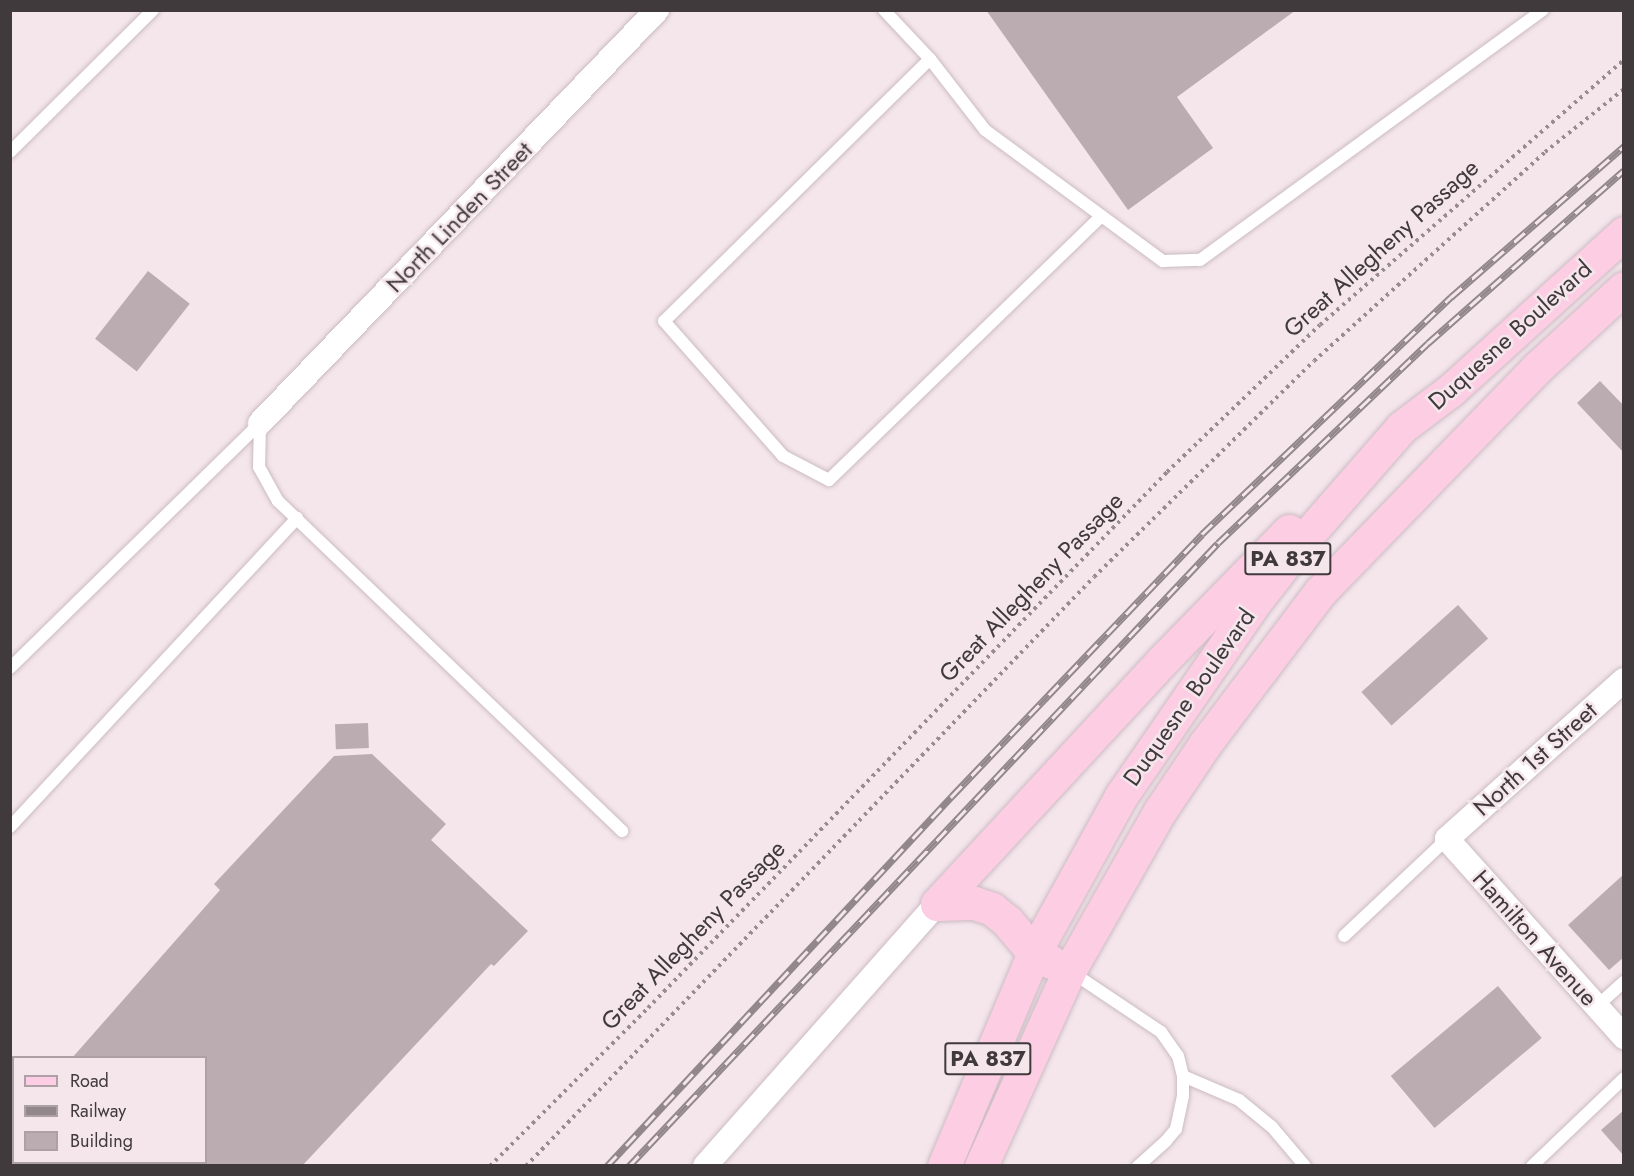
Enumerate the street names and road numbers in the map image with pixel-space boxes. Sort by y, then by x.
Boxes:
street label: North Linden Street [380,136,538,298]
street label: Great Allegheny Passage [1278,153,1484,343]
street label: Duquesne Boulevard [1422,254,1598,416]
street label: Great Allegheny Passage [933,486,1129,688]
road number: PA 837 [1243,540,1333,578]
street label: Duquesne Boulevard [1117,603,1261,791]
street label: North 1st Street [1467,696,1603,822]
street label: Great Allegheny Passage [595,834,791,1036]
street label: Hamilton Avenue [1467,864,1603,1012]
road number: PA 837 [943,1040,1033,1078]

